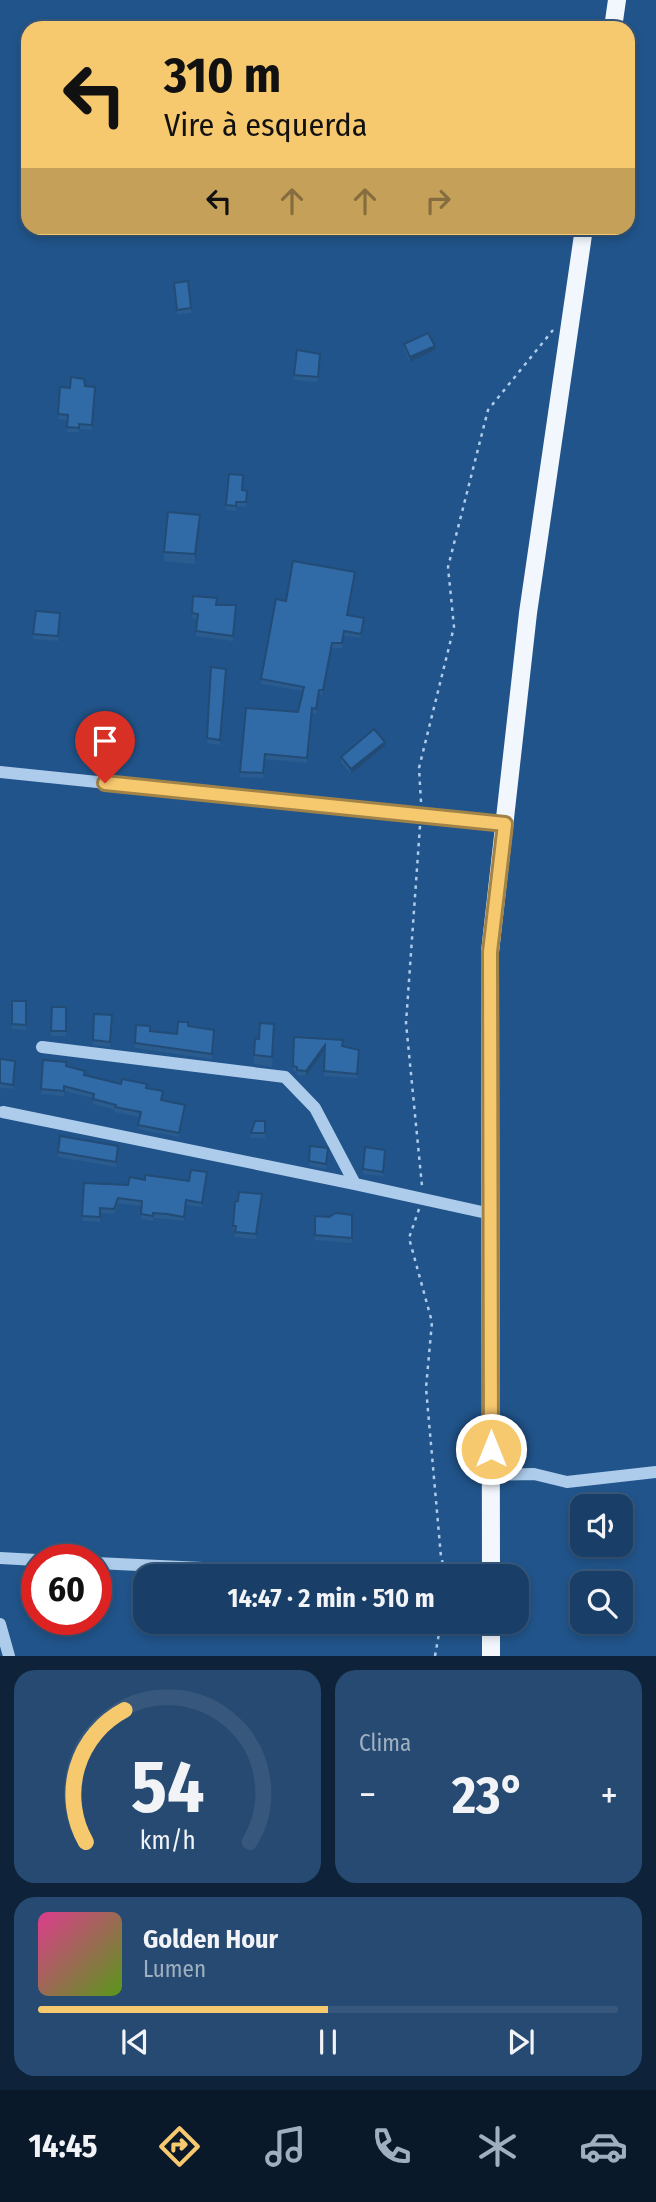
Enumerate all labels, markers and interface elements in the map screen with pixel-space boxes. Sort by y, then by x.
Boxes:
text: 310 m [164,46,281,105]
icon: left [49,49,140,140]
text: Vire à esquerda [164,106,367,144]
icon: left [200,182,238,220]
icon: ahead [273,182,311,220]
icon: ahead [346,182,384,220]
icon: right [419,182,457,220]
pin [75,711,135,783]
icon: arrive [86,722,124,760]
position arrow [454,1412,528,1486]
map controls [570,1494,633,1634]
button: sound [570,1494,633,1557]
speed limit sign: 60 [21,1544,112,1635]
button: search [570,1571,633,1634]
text: 14:47 · 2 min · 510 m [227,1583,435,1614]
text: Clima [359,1729,411,1757]
text: 54 [131,1745,204,1832]
text: 23° [452,1764,525,1827]
text: − [359,1772,376,1818]
text: + [601,1772,618,1818]
text: km/h [140,1826,195,1856]
text: Golden Hour [143,1924,278,1955]
text: Lumen [143,1955,206,1983]
icon: previous [116,2023,154,2061]
icon: pause [309,2023,347,2061]
icon: next [502,2023,540,2061]
icon: directions [155,2122,204,2171]
icon: music [261,2122,310,2171]
icon: phone [367,2122,416,2171]
icon: climate [473,2122,522,2171]
icon: car [579,2122,628,2171]
text: 14:45 [29,2127,98,2165]

